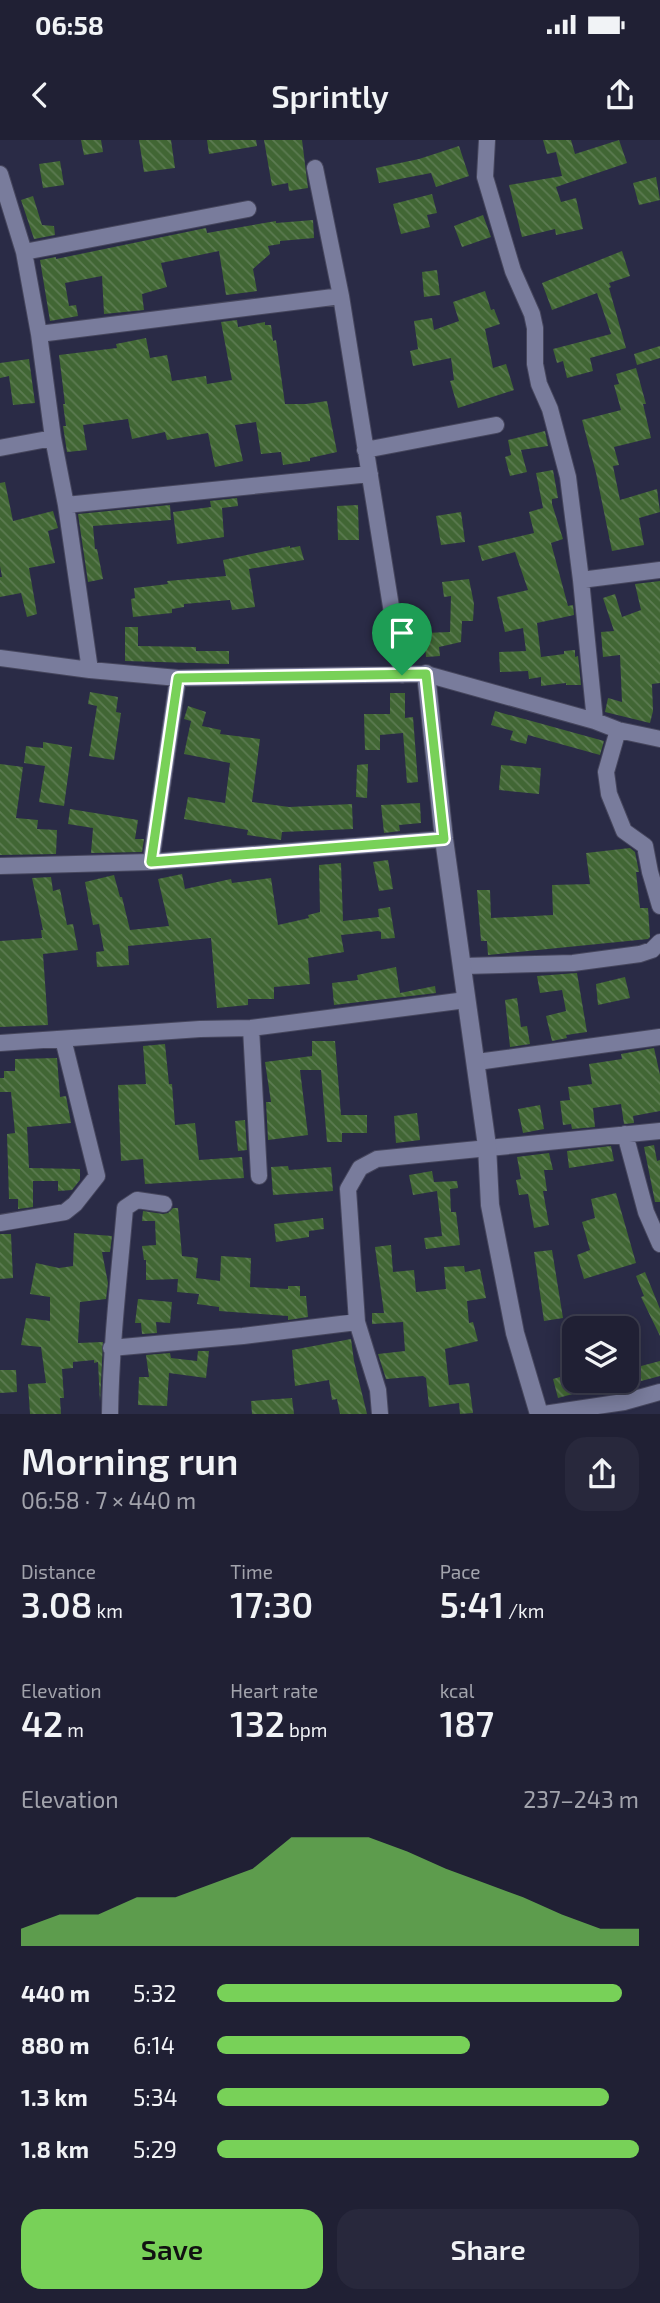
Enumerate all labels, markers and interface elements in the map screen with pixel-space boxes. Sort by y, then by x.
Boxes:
text: 06:58 [35,9,104,40]
icon: back [21,76,59,114]
text: Sprintly [271,76,389,114]
icon: share [601,76,639,114]
pin [372,603,432,675]
icon: arrive [383,614,421,652]
map controls [562,1316,639,1393]
button: layers [562,1316,639,1393]
text: Morning run [21,1437,239,1483]
button: share [565,1437,639,1511]
text: 06:58 · 7 × 440 m [21,1486,196,1514]
text: Distance [21,1560,96,1583]
text: Time [230,1560,273,1583]
text: Pace [440,1560,481,1583]
text: 3.08 [21,1583,92,1625]
text: 17:30 [230,1583,313,1625]
text: 5:41 [440,1583,504,1625]
text: km [92,1599,123,1622]
text: /km [504,1599,544,1622]
text: Elevation [21,1679,102,1702]
text: Heart rate [230,1679,318,1702]
text: kcal [440,1679,474,1702]
text: 42 [21,1702,63,1744]
text: 132 [230,1702,285,1744]
text: 187 [440,1702,494,1744]
text: m [63,1718,84,1741]
text: bpm [285,1718,327,1741]
text: Elevation [21,1785,119,1813]
text: 237–243 m [523,1785,639,1813]
text: 440 m [21,1979,90,2007]
text: 5:32 [133,1979,176,2007]
text: 880 m [21,2031,89,2059]
text: 6:14 [133,2031,175,2059]
text: 1.3 km [21,2083,88,2111]
text: 5:34 [133,2083,178,2111]
text: 1.8 km [21,2135,89,2163]
text: 5:29 [133,2135,177,2163]
button: Save [21,2209,323,2289]
button: Share [337,2209,639,2289]

